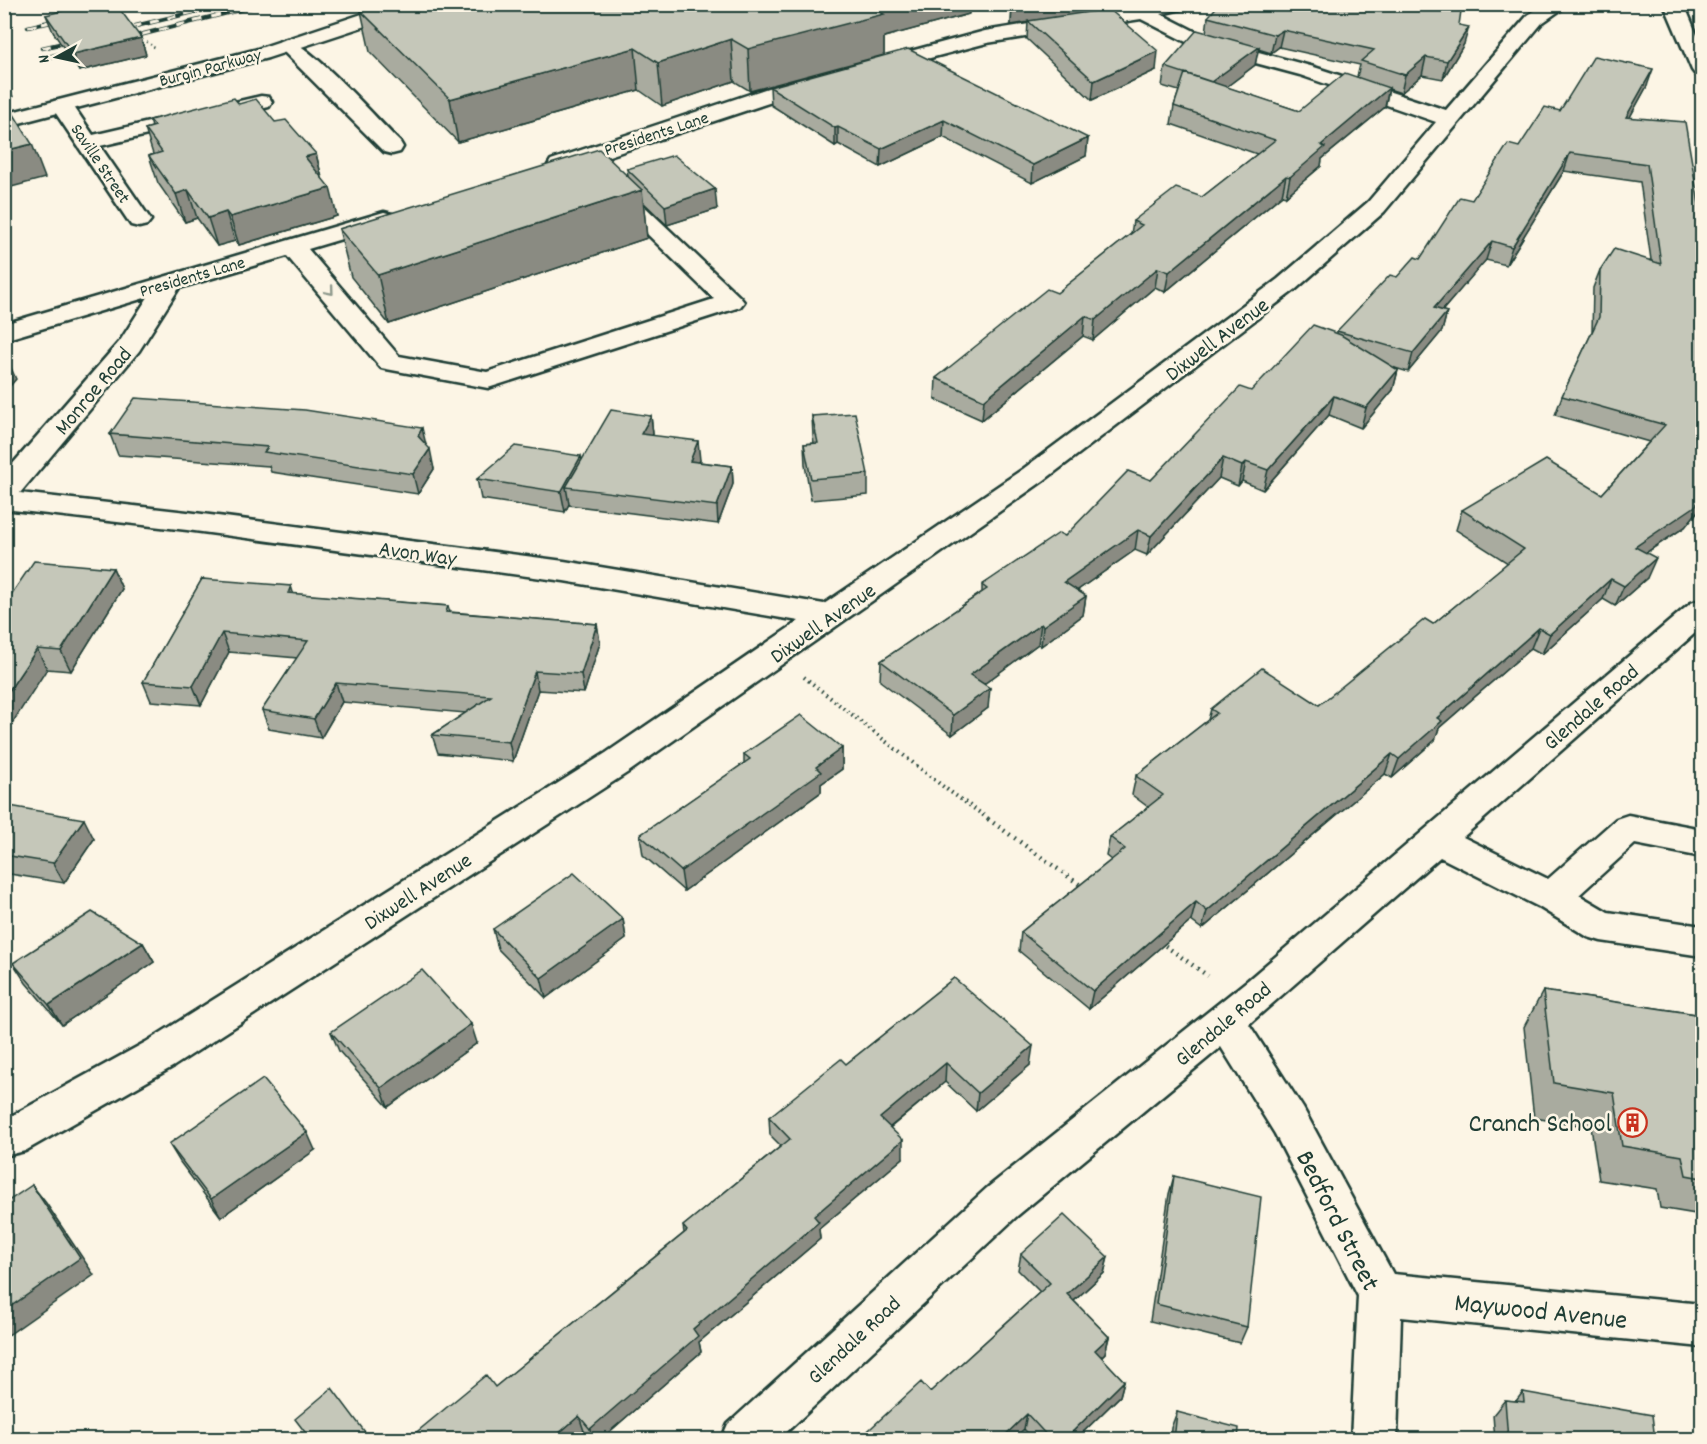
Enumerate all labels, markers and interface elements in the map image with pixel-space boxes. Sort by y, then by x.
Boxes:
north arrow [27,27,87,87]
street label: Burgin Parkway [157,44,265,95]
text: N [33,53,57,64]
street label: Presidents Lane [601,107,712,164]
street label: Saville Street [63,119,135,210]
street label: Presidents Lane [137,251,248,305]
one-way arrow [323,284,334,295]
street label: Dixwell Avenue [1160,291,1277,390]
street label: Monroe Road [49,341,141,443]
street label: Avon Way [377,535,459,576]
street label: Dixwell Avenue [765,577,883,673]
street label: Glendale Road [1538,658,1647,759]
street label: Dixwell Avenue [359,846,479,939]
street label: Glendale Road [1169,976,1279,1075]
place label: Cranch School [1469,1106,1613,1145]
building icon: Cranch School [1617,1106,1649,1138]
street label: Bedford Street [1284,1144,1388,1299]
street label: Maywood Avenue [1452,1285,1629,1342]
street label: Glendale Road [802,1290,909,1393]

